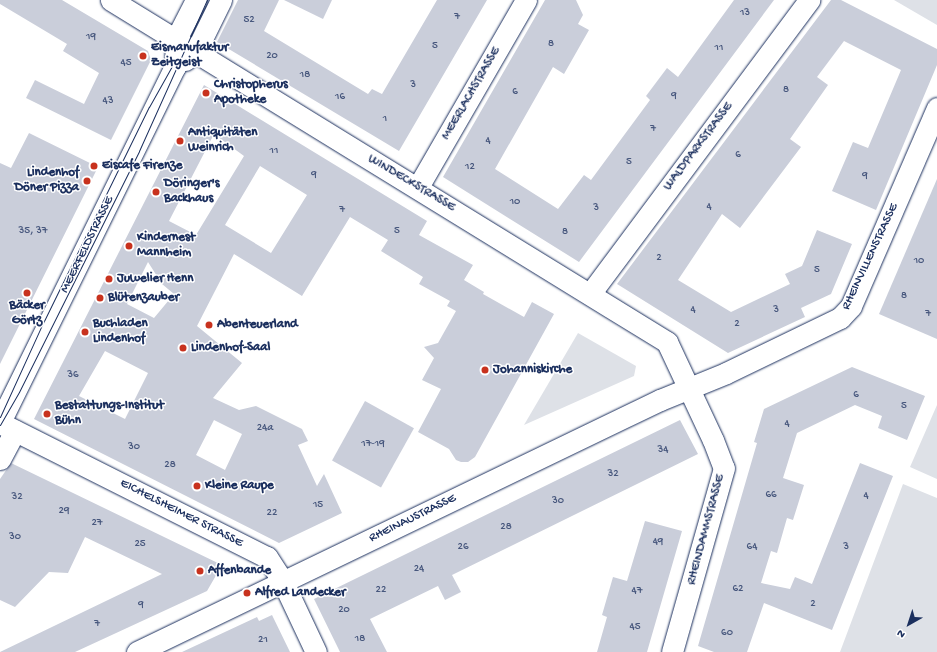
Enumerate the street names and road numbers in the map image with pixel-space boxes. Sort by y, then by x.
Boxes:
street label: MEERLACHSTRASSE [439,45,505,143]
street label: WALDPARKSTRASSE [661,100,737,194]
street label: WINDECKSTRASSE [365,152,457,216]
street label: MEERFELDSTRASSE [58,194,118,296]
street label: RHEINVILLENSTRASSE [839,201,903,313]
street label: RHEINDAMMSTRASSE [685,473,729,587]
street label: EICHELSHEIMER STRASSE [117,476,245,552]
street label: RHEINAUSTRASSE [367,491,459,547]

